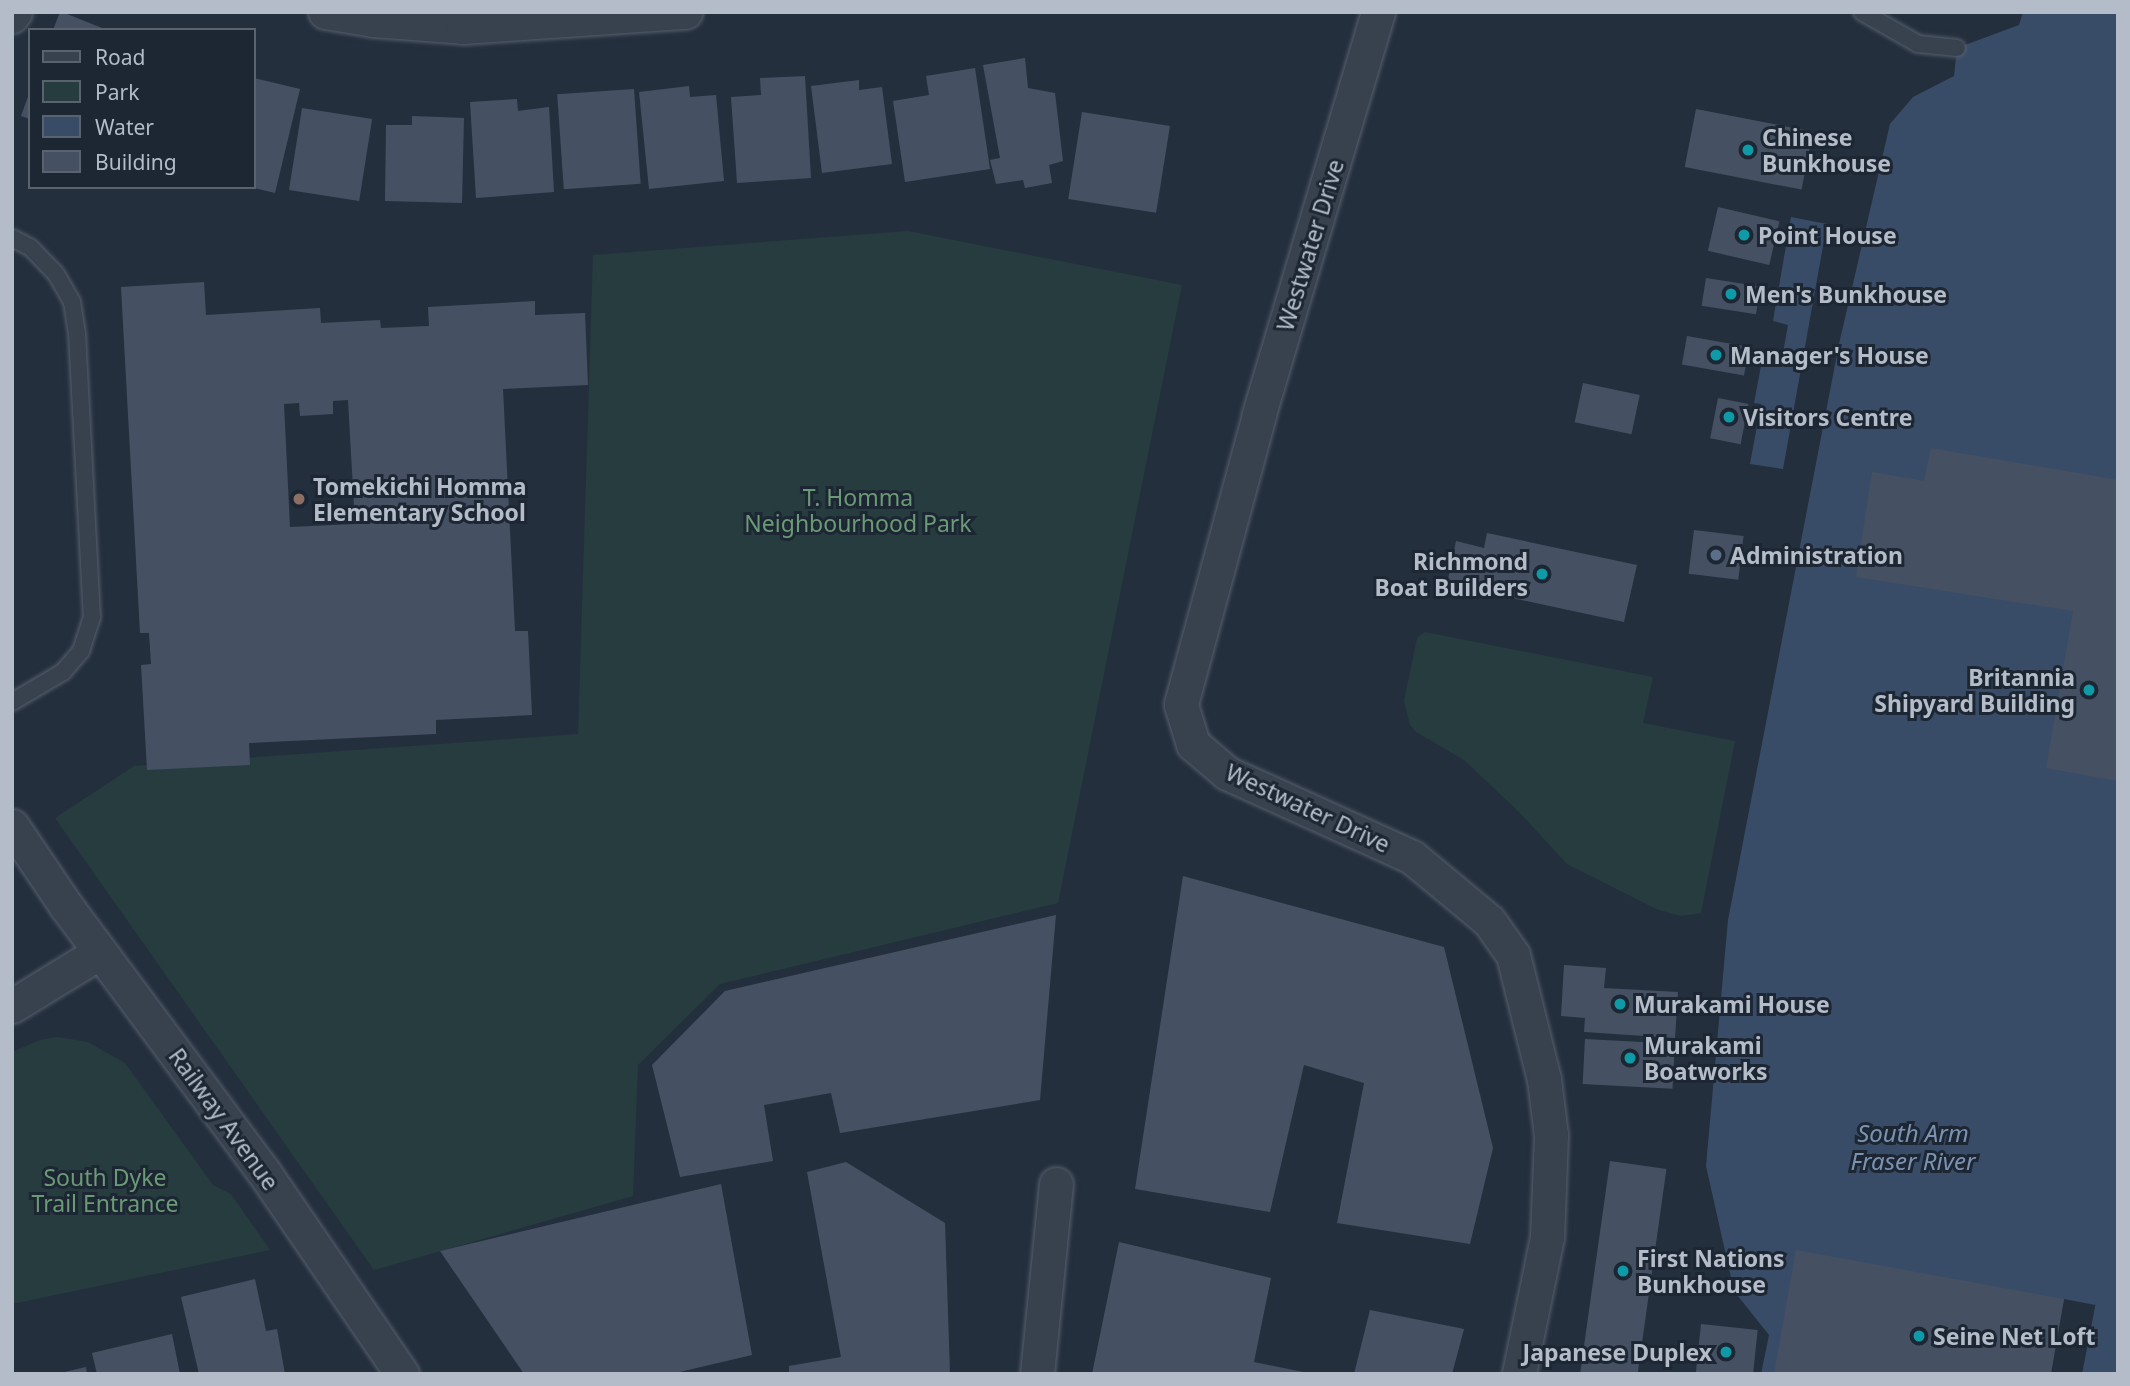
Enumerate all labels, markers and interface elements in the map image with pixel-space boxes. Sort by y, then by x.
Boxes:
legend [28,28,256,189]
text: Road [95,43,145,71]
text: Park [95,78,139,106]
text: Water [95,113,154,141]
place label: Chinese Bunkhouse [1762,123,1891,177]
marker: Chinese Bunkhouse [1740,142,1756,158]
text: Building [95,148,177,176]
street label: Westwater Drive [1271,156,1349,334]
place label: Point House [1758,221,1897,249]
marker: Point House [1736,227,1752,243]
place label: Men's Bunkhouse [1745,280,1947,308]
marker: Men's Bunkhouse [1723,286,1739,302]
place label: Manager's House [1730,341,1929,369]
marker: Manager's House [1708,347,1724,363]
place label: Visitors Centre [1743,403,1912,431]
marker: Visitors Centre [1721,409,1737,425]
place label: Tomekichi Homma Elementary School [313,472,527,526]
park label: T. Homma Neighbourhood Park [744,483,972,537]
marker: Tomekichi Homma Elementary School [291,491,307,507]
place label: Administration [1730,541,1903,569]
place label: Richmond Boat Builders [1375,547,1528,601]
marker: Administration [1708,547,1724,563]
marker: Richmond Boat Builders [1534,566,1550,582]
place label: Britannia Shipyard Building [1874,663,2075,717]
marker: Britannia Shipyard Building [2081,682,2097,698]
street label: Westwater Drive [1222,758,1394,858]
place label: Murakami House [1634,990,1830,1018]
marker: Murakami House [1612,996,1628,1012]
place label: Murakami Boatworks [1644,1031,1768,1085]
street label: Railway Avenue [163,1043,285,1195]
marker: Murakami Boatworks [1622,1050,1638,1066]
water label: South Arm Fraser River [1851,1119,1975,1175]
park label: South Dyke Trail Entrance [32,1163,178,1217]
place label: First Nations Bunkhouse [1637,1244,1784,1298]
marker: First Nations Bunkhouse [1615,1263,1631,1279]
place label: Seine Net Loft [1933,1322,2095,1350]
marker: Seine Net Loft [1911,1328,1927,1344]
place label: Japanese Duplex [1523,1338,1712,1366]
marker: Japanese Duplex [1718,1344,1734,1360]

